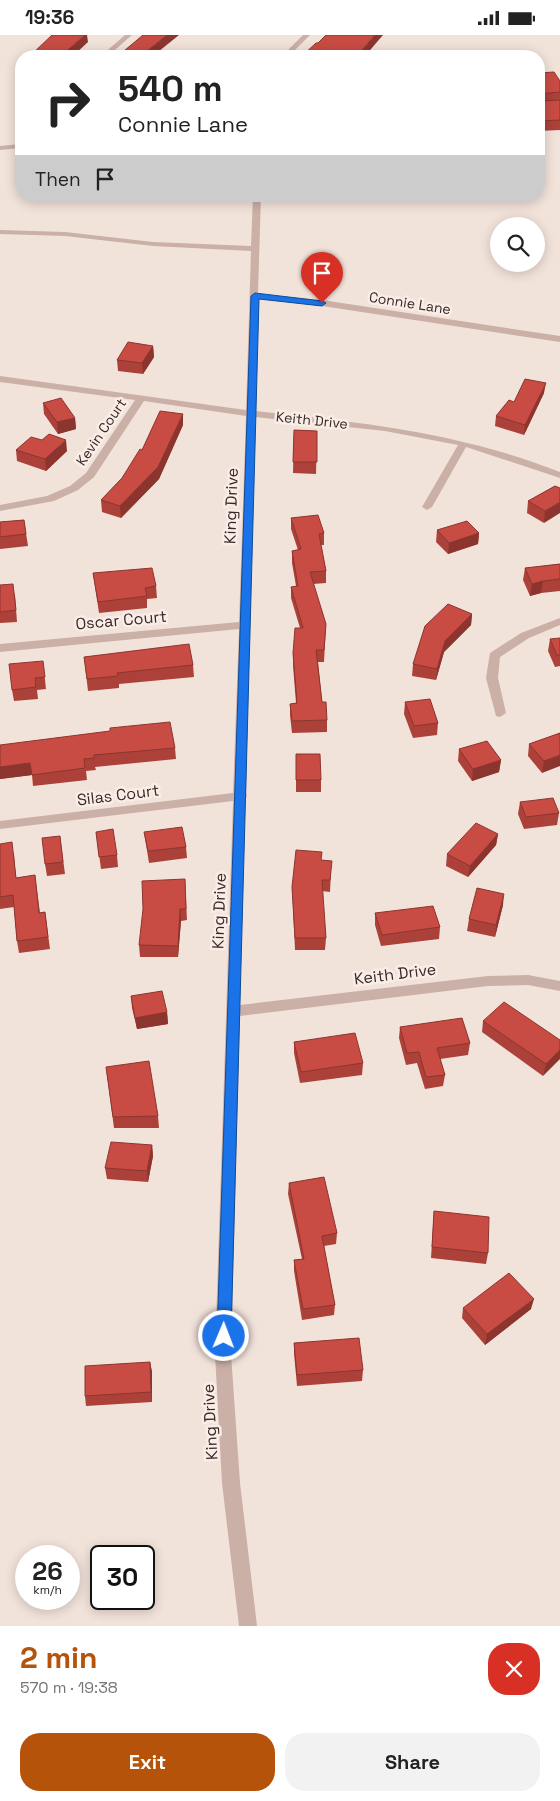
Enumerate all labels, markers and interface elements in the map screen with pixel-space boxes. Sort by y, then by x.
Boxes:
text: 19:36 [25,5,74,30]
text: 540 m [118,67,223,111]
icon: right [35,70,100,135]
text: Connie Lane [118,110,248,138]
icon: arrive [91,165,119,193]
text: Then [35,167,81,192]
map controls [490,217,545,272]
button: search [490,217,545,272]
pin [301,252,343,303]
icon: arrive [308,259,336,287]
street label: Connie Lane [368,288,452,318]
street label: Kevin Court [72,395,130,469]
street label: Keith Drive [275,407,349,433]
street label: King Drive [219,468,243,544]
street label: Oscar Court [75,606,167,634]
street label: Silas Court [76,780,160,810]
street label: King Drive [207,873,231,949]
street label: Keith Drive [353,959,437,989]
position arrow [197,1309,249,1361]
street label: King Drive [198,1383,222,1461]
speed limit sign: 30 [90,1545,155,1610]
text: 26 [32,1555,63,1587]
text: km/h [33,1582,62,1598]
text: 2 min [20,1638,98,1677]
button: close [488,1643,540,1695]
text: 570 m · 19:38 [20,1677,118,1698]
button: Exit [20,1733,275,1791]
button: Share [285,1733,540,1791]

